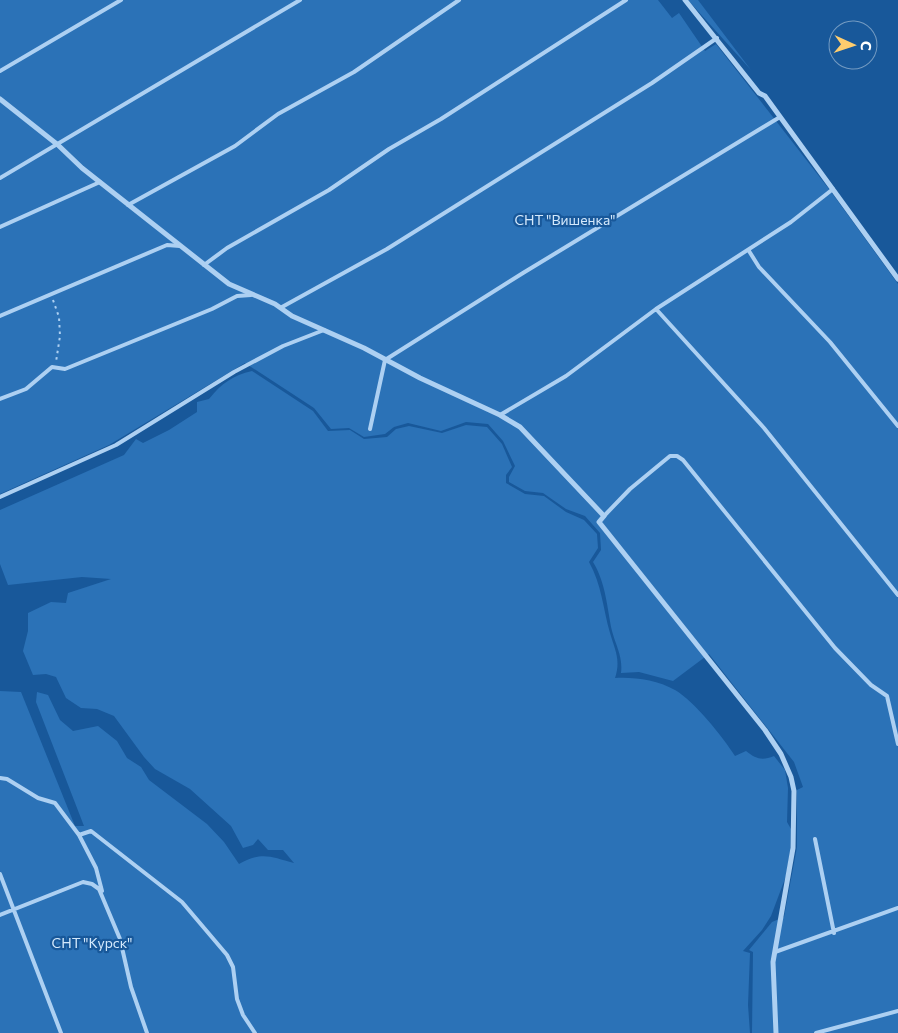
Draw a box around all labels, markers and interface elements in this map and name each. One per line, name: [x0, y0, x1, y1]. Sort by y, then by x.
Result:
north arrow: [828, 20, 878, 70]
text: С: [858, 40, 875, 51]
park label: СНТ "Вишенка": [515, 211, 615, 228]
park label: СНТ "Курск": [52, 934, 132, 951]

